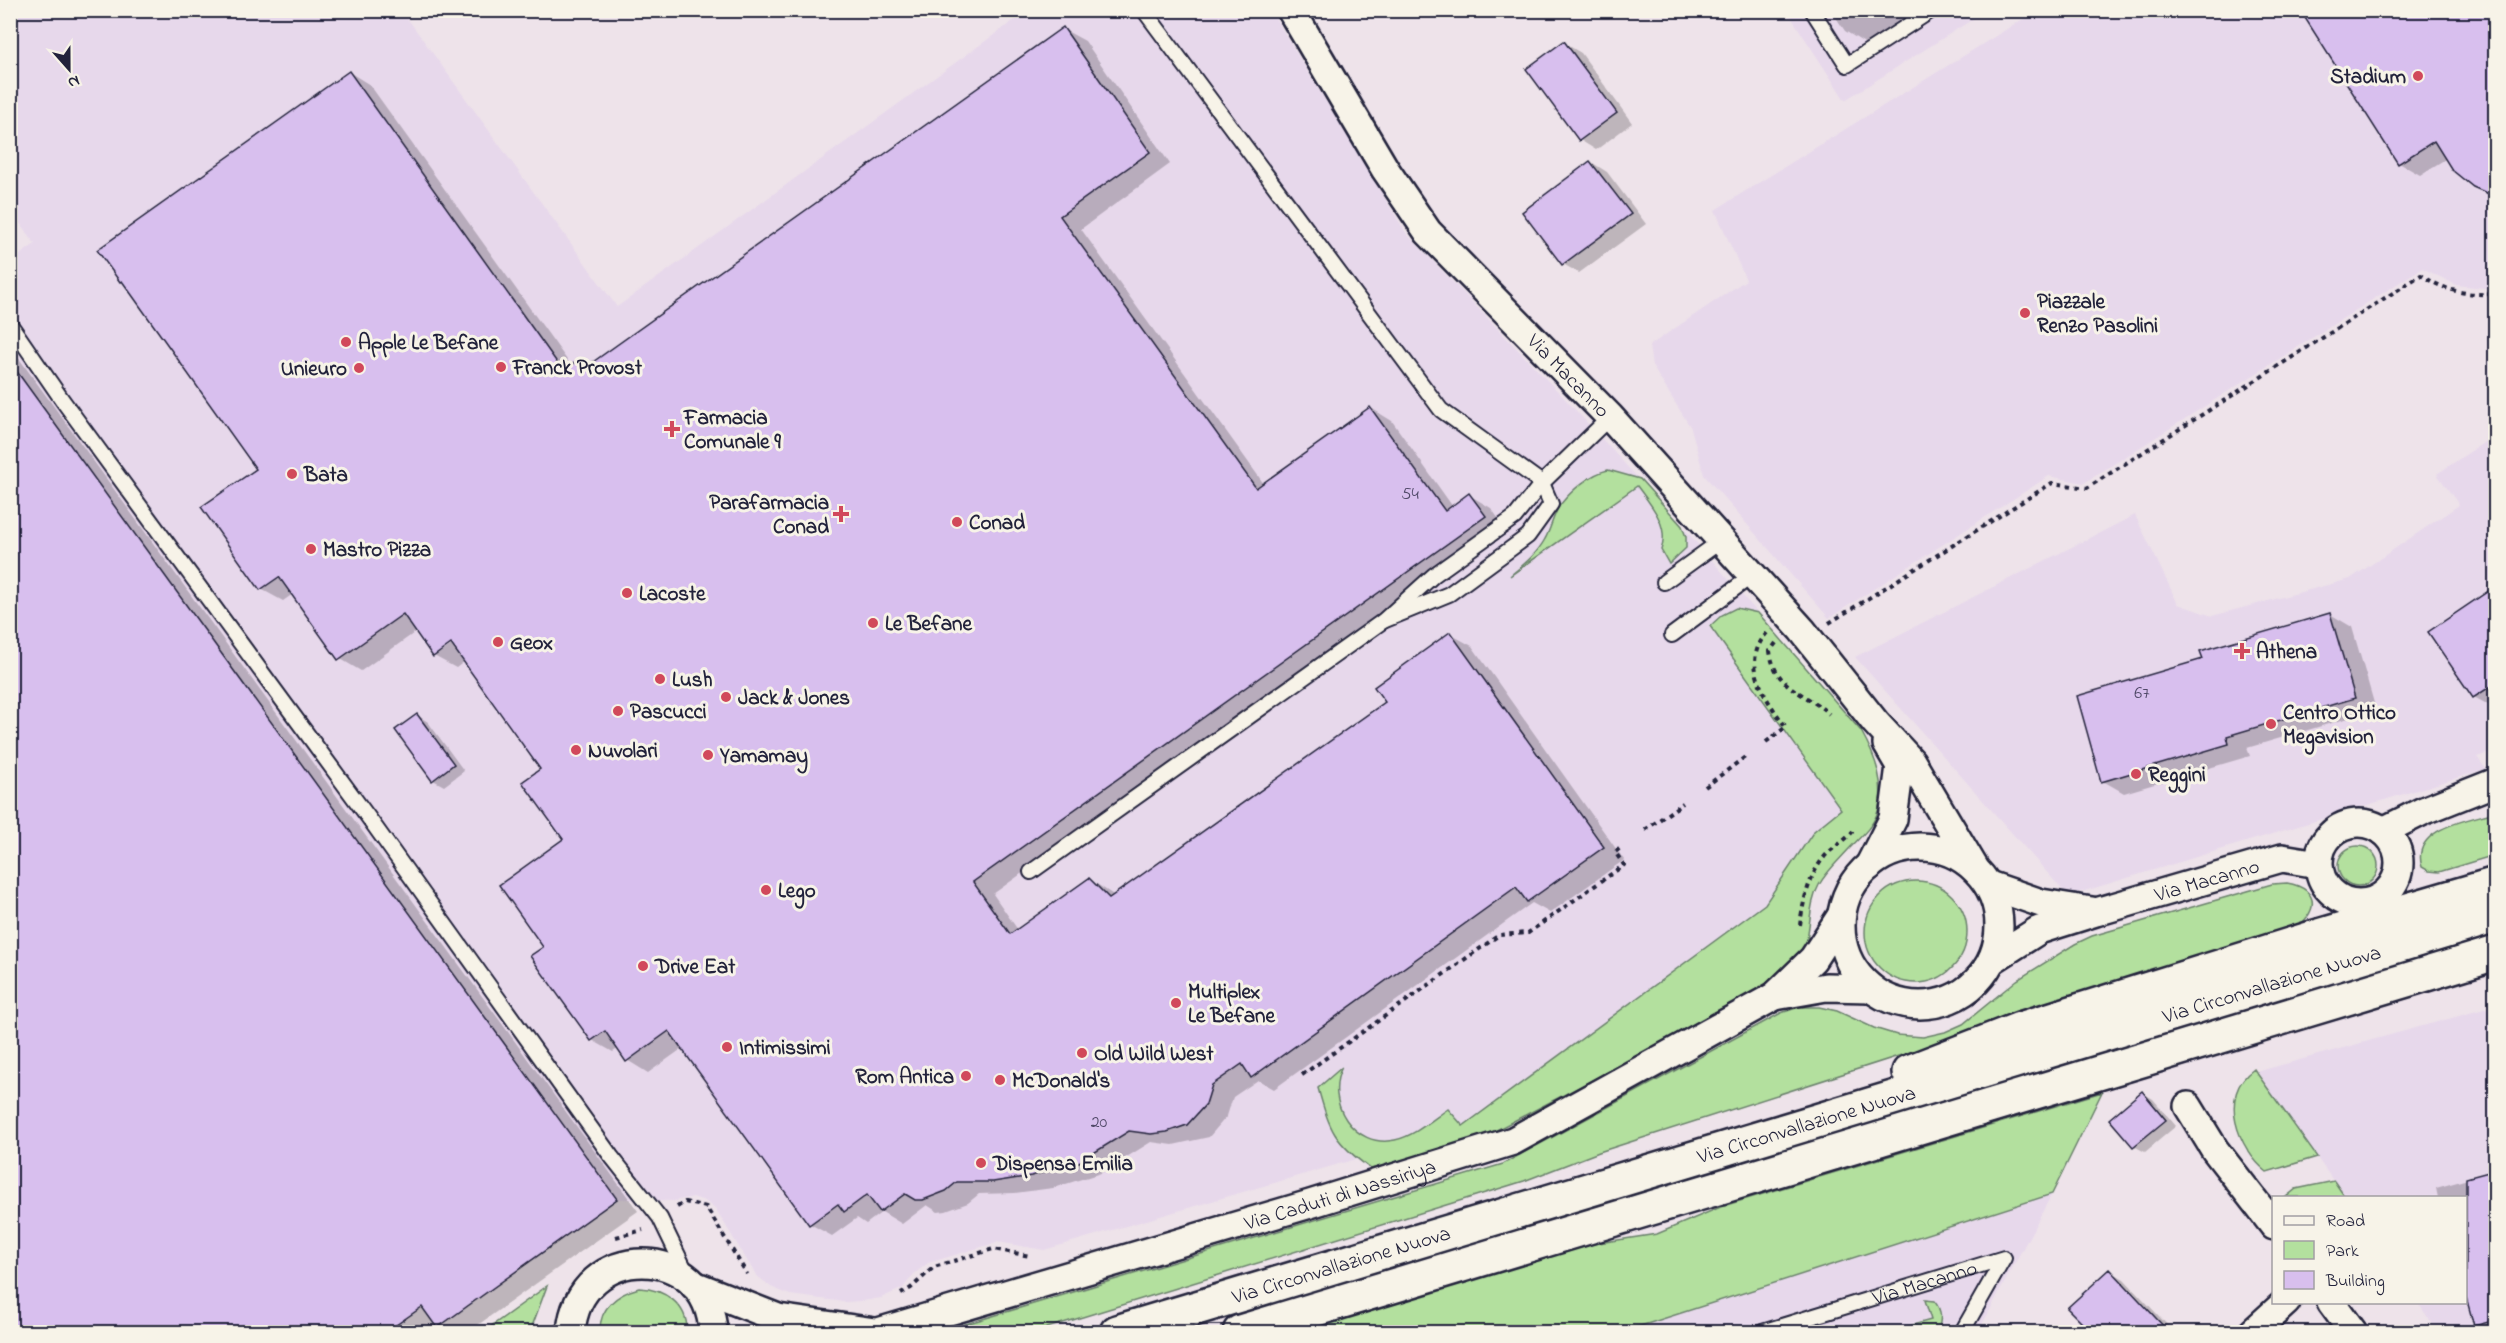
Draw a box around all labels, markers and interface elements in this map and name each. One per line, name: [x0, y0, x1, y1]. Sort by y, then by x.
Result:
north arrow: [39, 39, 99, 99]
place label: Stadium: [2330, 63, 2406, 93]
text: N: [64, 68, 83, 94]
marker: Stadium: [2411, 69, 2425, 83]
place label: Piazzale Renzo Pasolini: [2037, 288, 2158, 342]
marker: Piazzale Renzo Pasolini: [2018, 306, 2032, 320]
street label: Via Macanno: [1518, 327, 1616, 426]
place label: Apple Le Befane: [358, 329, 499, 359]
marker: Apple Le Befane: [339, 335, 353, 349]
place label: Franck Provost: [512, 354, 643, 384]
place label: Unieuro: [281, 355, 347, 385]
marker: Franck Provost: [494, 360, 508, 374]
marker: Unieuro: [352, 361, 366, 375]
place label: Farmacia Comunale 9: [683, 404, 782, 458]
marker: Farmacia Comunale 9: [665, 422, 679, 436]
place label: Bata: [303, 461, 348, 491]
marker: Bata: [285, 467, 299, 481]
house number: 54: [1401, 482, 1419, 508]
place label: Parafarmacia Conad: [709, 489, 829, 543]
marker: Parafarmacia Conad: [834, 507, 848, 521]
place label: Conad: [969, 509, 1025, 539]
marker: Conad: [950, 515, 964, 529]
place label: Mastro Pizza: [323, 536, 431, 566]
marker: Mastro Pizza: [304, 542, 318, 556]
place label: Lacoste: [639, 580, 706, 610]
marker: Lacoste: [620, 586, 634, 600]
place label: Le Befane: [885, 610, 972, 640]
marker: Le Befane: [866, 616, 880, 630]
place label: Geox: [510, 629, 553, 659]
marker: Geox: [491, 635, 505, 649]
place label: Athena: [2256, 638, 2317, 668]
marker: Athena: [2233, 642, 2251, 660]
place label: Lush: [672, 666, 712, 696]
marker: Lush: [653, 672, 667, 686]
house number: 67: [2134, 681, 2150, 707]
place label: Jack & Jones: [738, 684, 850, 714]
marker: Jack & Jones: [719, 690, 733, 704]
place label: Pascucci: [630, 698, 707, 728]
place label: Centro Ottico Megavision: [2283, 699, 2396, 755]
marker: Pascucci: [611, 704, 625, 718]
marker: Centro Ottico Megavision: [2264, 717, 2278, 731]
place label: Nuvolari: [588, 737, 658, 767]
place label: Yamamay: [719, 742, 808, 774]
marker: Nuvolari: [569, 743, 583, 757]
marker: Yamamay: [701, 748, 715, 762]
place label: Reggini: [2148, 761, 2206, 793]
marker: Reggini: [2129, 767, 2143, 781]
street label: Via Macanno: [2151, 852, 2263, 911]
place label: Lego: [778, 877, 816, 909]
marker: Lego: [759, 883, 773, 897]
street label: Via Circonvallazione Nuova: [2158, 939, 2385, 1033]
place label: Drive Eat: [654, 953, 736, 983]
marker: Drive Eat: [636, 959, 650, 973]
place label: Multiplex Le Befane: [1188, 978, 1275, 1032]
marker: Multiplex Le Befane: [1169, 996, 1183, 1010]
place label: Intimissimi: [739, 1034, 831, 1064]
marker: Intimissimi: [720, 1040, 734, 1054]
place label: Old Wild West: [1094, 1040, 1214, 1070]
marker: Old Wild West: [1075, 1046, 1089, 1060]
place label: Rom Antica: [855, 1063, 954, 1093]
place label: McDonald's: [1012, 1067, 1111, 1097]
marker: Rom Antica: [959, 1069, 973, 1083]
marker: McDonald's: [993, 1073, 1007, 1087]
street label: Via Circonvallazione Nuova: [1693, 1079, 1920, 1173]
house number: 20: [1091, 1110, 1108, 1136]
place label: Dispensa Emilia: [992, 1150, 1133, 1180]
street label: Via Caduti di Nassiriya: [1240, 1153, 1440, 1240]
marker: Dispensa Emilia: [974, 1156, 988, 1170]
legend: [2272, 1196, 2467, 1304]
text: Road: [2326, 1209, 2365, 1235]
street label: Via Circonvallazione Nuova: [1228, 1219, 1454, 1314]
text: Park: [2326, 1239, 2359, 1265]
street label: Via Macanno: [1868, 1254, 1981, 1315]
text: Building: [2325, 1269, 2385, 1296]

